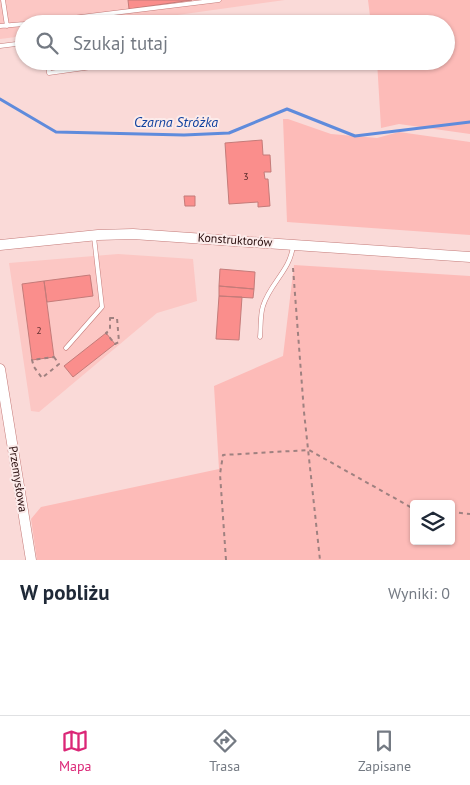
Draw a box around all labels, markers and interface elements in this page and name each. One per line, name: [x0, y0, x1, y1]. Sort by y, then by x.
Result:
search box: [15, 15, 455, 70]
icon: search: [33, 29, 61, 57]
text: Szukaj tutaj: [73, 31, 168, 55]
water label: Czarna Stróżka: [134, 113, 218, 131]
house number: 3: [243, 170, 249, 183]
street label: Konstruktorów: [197, 229, 273, 250]
house number: 2: [36, 324, 42, 337]
street label: Przemysłowa: [6, 445, 31, 513]
map controls: [410, 500, 455, 545]
button: layers: [410, 500, 455, 545]
text: W pobliżu: [20, 579, 109, 606]
text: Wyniki: 0: [388, 583, 450, 603]
tab: Mapa: [59, 727, 91, 775]
tab: Trasa: [209, 727, 240, 775]
tab: Zapisane: [358, 727, 411, 775]

